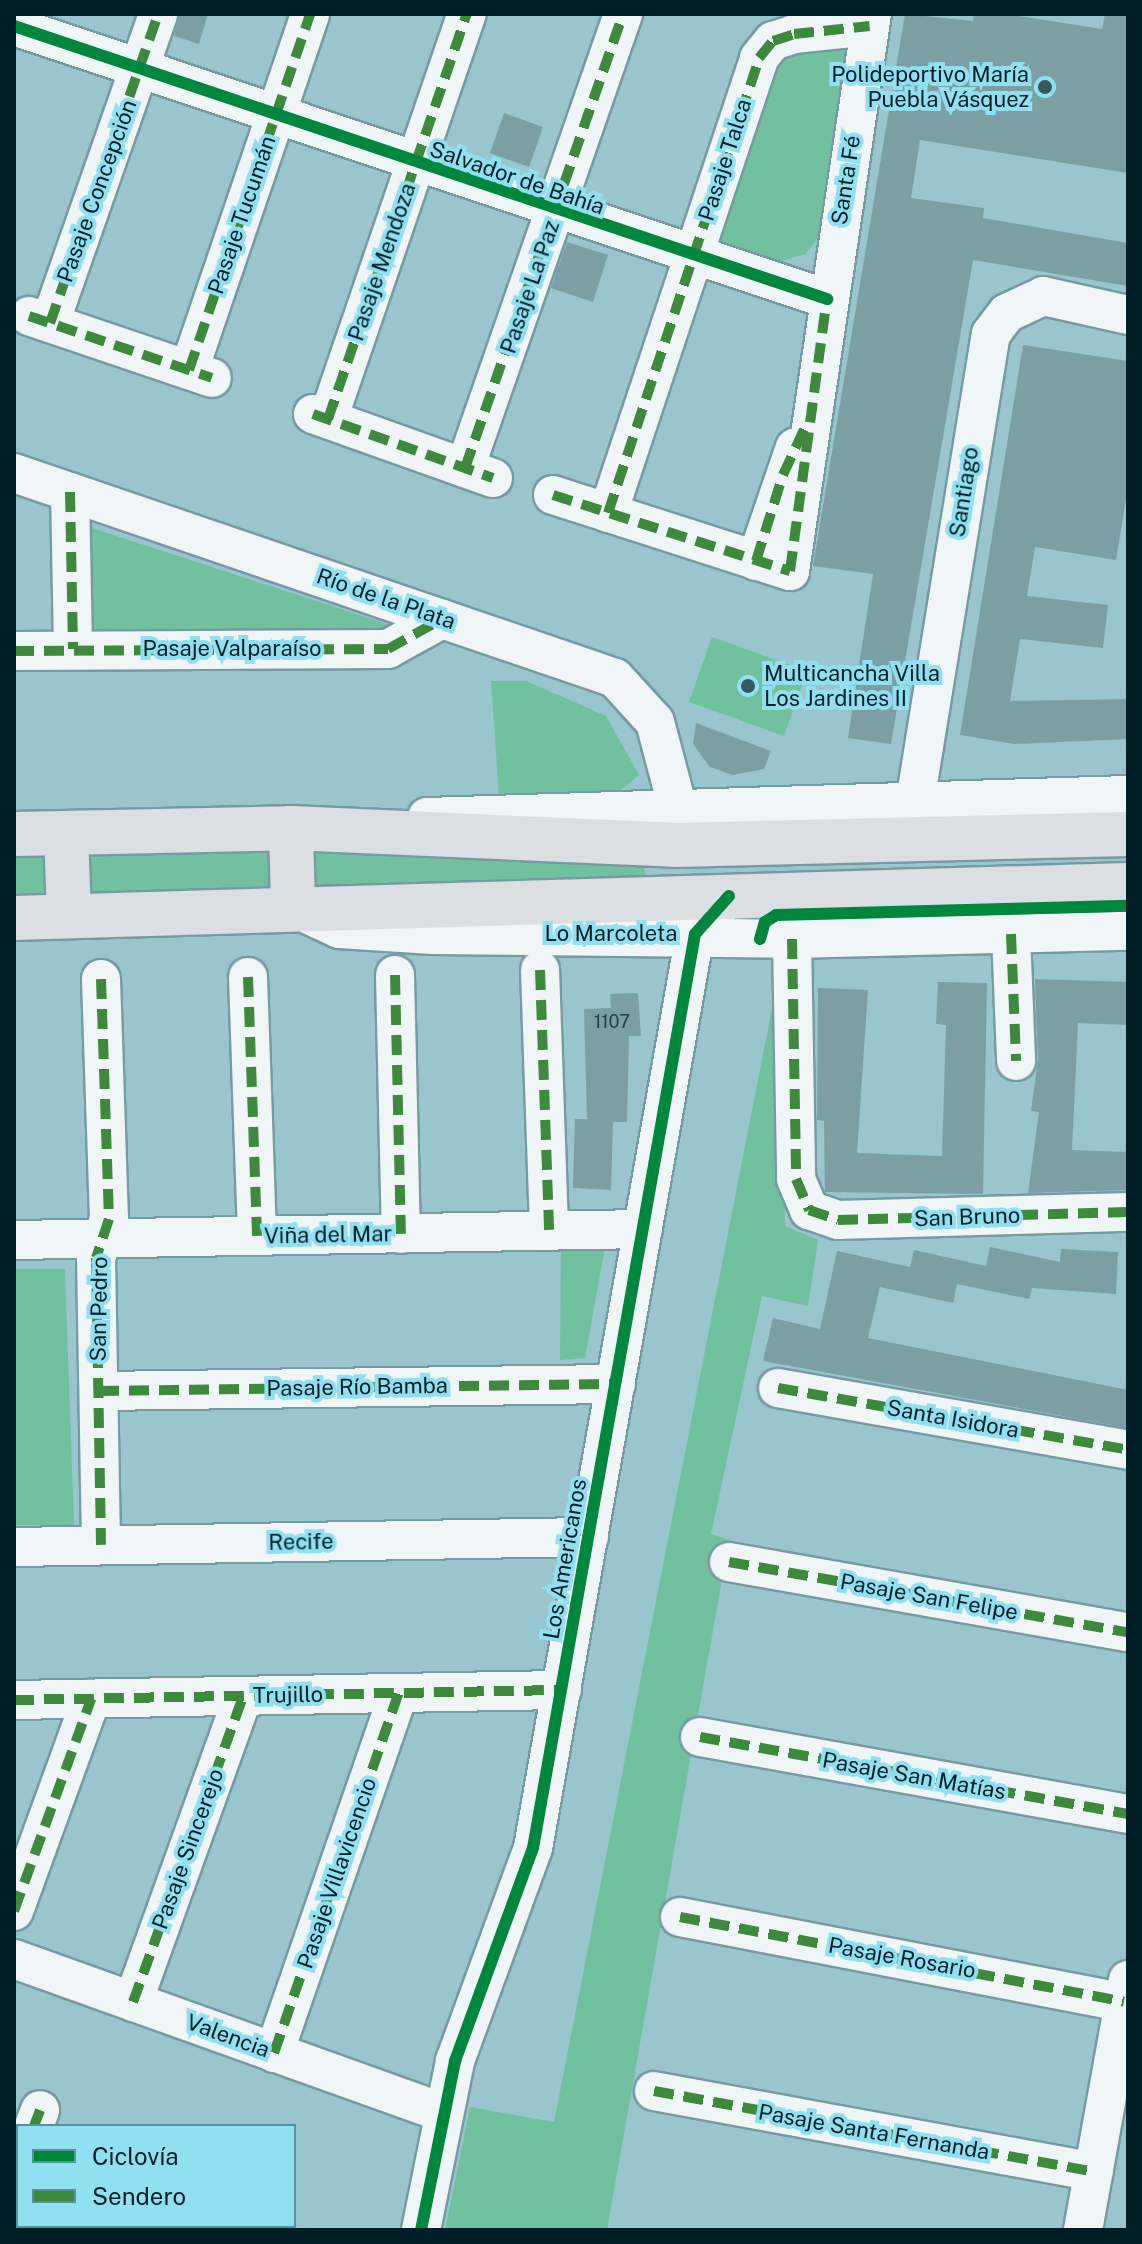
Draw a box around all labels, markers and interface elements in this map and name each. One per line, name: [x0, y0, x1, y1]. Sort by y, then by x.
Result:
place label: Polideportivo María Puebla Vásquez: [831, 61, 1029, 112]
marker: Polideportivo María Puebla Vásquez: [1036, 78, 1054, 96]
street label: Pasaje Concepción: [52, 96, 142, 286]
street label: Pasaje Talca: [693, 96, 757, 224]
street label: Pasaje Tucumán: [202, 132, 282, 298]
street label: Santa Fé: [826, 133, 866, 227]
street label: Salvador de Bahía: [426, 136, 608, 220]
street label: Pasaje Mendoza: [343, 180, 421, 344]
street label: Pasaje La Paz: [495, 217, 565, 357]
street label: Santiago: [944, 445, 984, 539]
street label: Río de la Plata: [313, 563, 459, 635]
street label: Pasaje Valparaíso: [142, 636, 322, 662]
place label: Multicancha Villa Los Jardines II: [764, 660, 940, 712]
marker: Multicancha Villa Los Jardines II: [739, 677, 757, 695]
street label: Lo Marcoleta: [544, 921, 678, 947]
house number: 1107: [594, 1011, 630, 1033]
street label: San Bruno: [913, 1202, 1021, 1232]
street label: Viña del Mar: [264, 1221, 392, 1249]
street label: San Pedro: [85, 1256, 113, 1362]
street label: Pasaje Río Bamba: [266, 1372, 448, 1402]
street label: Santa Isidora: [885, 1394, 1021, 1444]
street label: Los Americanos: [538, 1477, 592, 1641]
street label: Recife: [268, 1528, 334, 1556]
street label: Pasaje San Felipe: [838, 1568, 1020, 1626]
street label: Trujillo: [253, 1681, 323, 1709]
street label: Pasaje San Matías: [820, 1747, 1008, 1805]
street label: Pasaje Sincerejo: [147, 1765, 229, 1933]
street label: Pasaje Villavicencio: [292, 1774, 382, 1972]
street label: Pasaje Rosario: [826, 1932, 978, 1984]
street label: Valencia: [183, 2009, 273, 2063]
street label: Pasaje Santa Fernanda: [756, 2099, 992, 2165]
legend: [16, 2124, 296, 2228]
text: Ciclovía: [92, 2142, 179, 2170]
text: Sendero: [92, 2182, 186, 2210]

